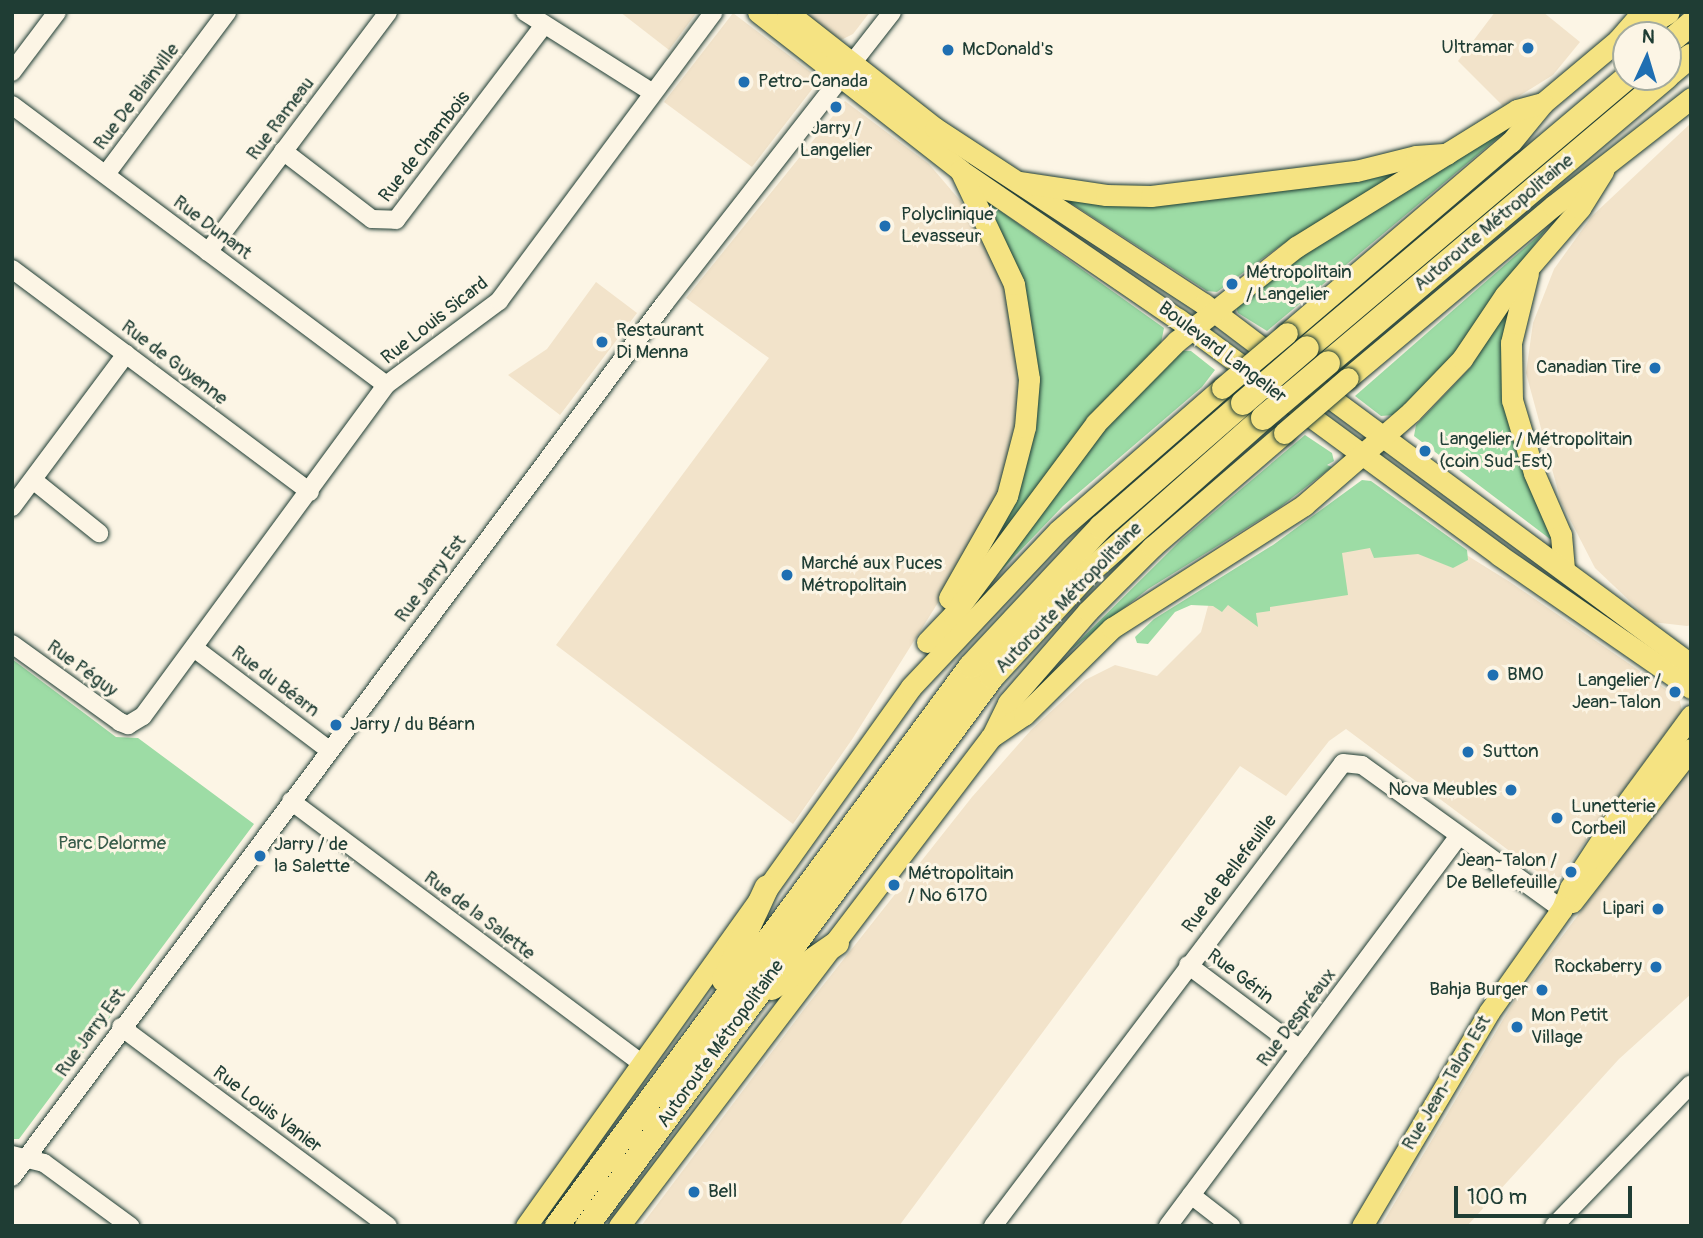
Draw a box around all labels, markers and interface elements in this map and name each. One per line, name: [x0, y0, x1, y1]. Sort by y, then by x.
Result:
north arrow: [1612, 21, 1682, 91]
text: N: [1641, 25, 1656, 49]
place label: Ultramar: [1441, 37, 1514, 59]
street label: Rue De Blainville: [89, 39, 185, 155]
place label: McDonald's: [962, 39, 1053, 61]
marker: Ultramar: [1520, 40, 1536, 56]
marker: McDonald's: [940, 42, 956, 58]
place label: Petro-Canada: [758, 71, 868, 93]
street label: Rue Rameau: [242, 73, 320, 165]
marker: Petro-Canada: [736, 74, 752, 90]
street label: Rue de Chambois: [375, 87, 475, 207]
marker: Jarry / Langelier: [828, 99, 844, 115]
place label: Jarry / Langelier: [800, 118, 872, 162]
street label: Autoroute Métropolitaine: [1410, 150, 1578, 296]
street label: Rue Dunant: [168, 191, 256, 265]
place label: Polyclinique Levasseur: [901, 204, 994, 248]
marker: Polyclinique Levasseur: [875, 216, 895, 236]
place label: Métropolitain / Langelier: [1246, 262, 1352, 306]
street label: Rue Louis Sicard: [377, 272, 493, 370]
marker: Métropolitain / Langelier: [1224, 276, 1240, 292]
street label: Boulevard Langelier: [1154, 297, 1290, 409]
street label: Rue de Guyenne: [116, 316, 232, 410]
place label: Restaurant Di Menna: [616, 320, 704, 364]
marker: Restaurant Di Menna: [594, 334, 610, 350]
place label: Canadian Tire: [1536, 357, 1641, 379]
marker: Canadian Tire: [1647, 360, 1663, 376]
place label: Langelier / Métropolitain (coin Sud-Est): [1439, 429, 1633, 473]
marker: Langelier / Métropolitain (coin Sud-Est): [1417, 443, 1433, 459]
street label: Autoroute Métropolitaine: [991, 518, 1147, 678]
street label: Rue Jarry Est: [391, 531, 471, 627]
place label: Marché aux Puces Métropolitain: [801, 553, 942, 597]
marker: Marché aux Puces Métropolitain: [779, 567, 795, 583]
street label: Rue Péguy: [42, 636, 122, 702]
street label: Rue du Béarn: [227, 642, 323, 722]
place label: BMO: [1507, 664, 1543, 686]
marker: BMO: [1485, 667, 1501, 683]
place label: Langelier / Jean-Talon: [1572, 670, 1661, 714]
marker: Langelier / Jean-Talon: [1667, 684, 1683, 700]
place label: Jarry / du Béarn: [350, 714, 475, 736]
marker: Jarry / du Béarn: [328, 717, 344, 733]
place label: Sutton: [1482, 741, 1539, 763]
marker: Sutton: [1460, 744, 1476, 760]
place label: Nova Meubles: [1388, 779, 1497, 801]
marker: Nova Meubles: [1503, 782, 1519, 798]
place label: Lunetterie Corbeil: [1571, 796, 1656, 840]
street label: Rue de Bellefeuille: [1178, 810, 1282, 938]
marker: Lunetterie Corbeil: [1549, 810, 1565, 826]
park label: Parc Delorme: [58, 833, 166, 855]
place label: Jarry / de la Salette: [274, 834, 350, 878]
marker: Jarry / de la Salette: [252, 848, 268, 864]
place label: Jean-Talon / De Bellefeuille: [1446, 850, 1557, 894]
place label: Métropolitain / No 6170: [908, 863, 1014, 907]
marker: Jean-Talon / De Bellefeuille: [1563, 864, 1579, 880]
street label: Rue de la Salette: [419, 867, 539, 965]
marker: Métropolitain / No 6170: [886, 877, 902, 893]
place label: Lipari: [1602, 898, 1644, 920]
marker: Lipari: [1650, 901, 1666, 917]
street label: Rue Gérin: [1202, 945, 1278, 1009]
street label: Autoroute Métropolitaine: [653, 956, 789, 1132]
place label: Rockaberry: [1554, 956, 1642, 978]
marker: Rockaberry: [1648, 959, 1664, 975]
street label: Rue Despréaux: [1253, 964, 1341, 1072]
place label: Bahja Burger: [1429, 979, 1528, 1001]
marker: Bahja Burger: [1534, 982, 1550, 998]
street label: Rue Jarry Est: [51, 984, 131, 1082]
place label: Mon Petit Village: [1531, 1005, 1608, 1049]
street label: Rue Jean-Talon Est: [1398, 1011, 1496, 1155]
marker: Mon Petit Village: [1509, 1019, 1525, 1035]
street label: Rue Louis Vanier: [208, 1062, 326, 1158]
scale bar: [1458, 1172, 1636, 1216]
place label: Bell: [708, 1181, 737, 1203]
marker: Bell: [686, 1184, 702, 1200]
text: 100 m: [1467, 1184, 1527, 1211]

